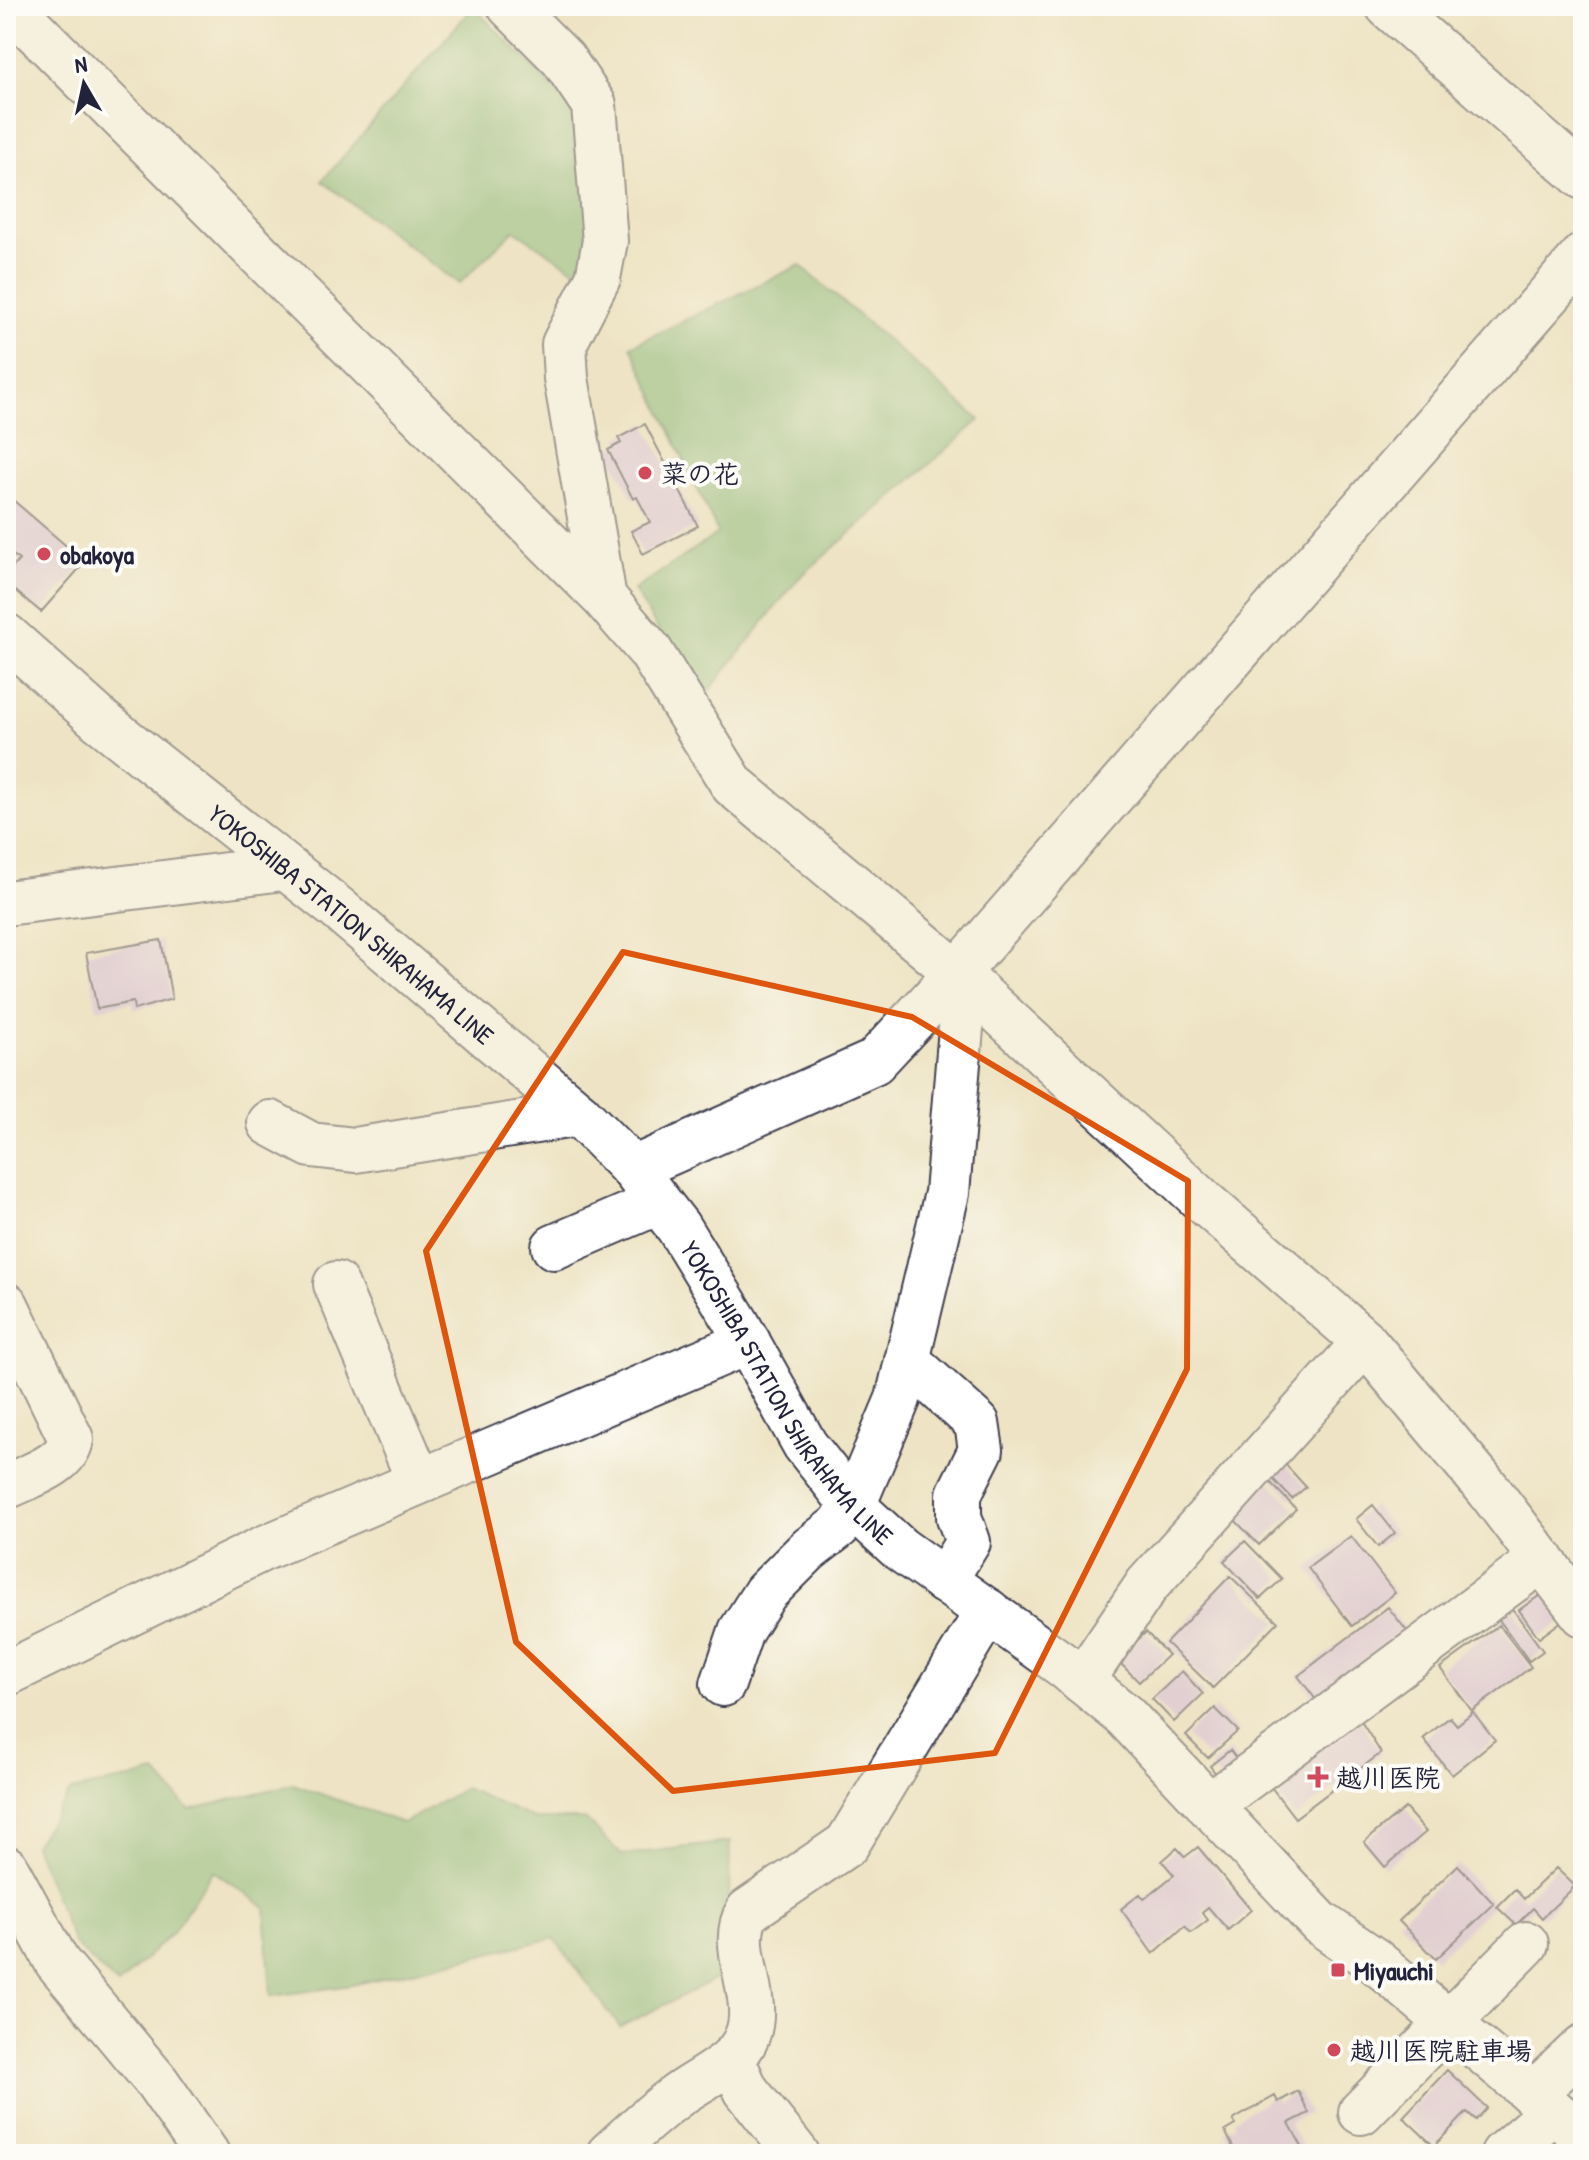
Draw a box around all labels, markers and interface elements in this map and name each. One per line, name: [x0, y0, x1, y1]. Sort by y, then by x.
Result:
north arrow: [44, 44, 124, 124]
text: N: [73, 48, 89, 80]
place label: 菜の花: [661, 456, 739, 491]
marker: 菜の花: [636, 464, 654, 482]
place label: obakoya: [60, 537, 135, 573]
marker: obakoya: [35, 545, 53, 563]
street label: YOKOSHIBA STATION SHIRAHAMA LINE: [202, 796, 502, 1052]
street label: YOKOSHIBA STATION SHIRAHAMA LINE: [673, 1234, 902, 1553]
place label: 越川医院: [1336, 1760, 1440, 1795]
marker: 越川医院: [1307, 1766, 1329, 1788]
place label: Miyauchi: [1354, 1953, 1434, 1989]
marker: Miyauchi: [1329, 1961, 1347, 1979]
place label: 越川医院駐車場: [1350, 2033, 1532, 2068]
marker: 越川医院駐車場: [1325, 2041, 1343, 2059]

